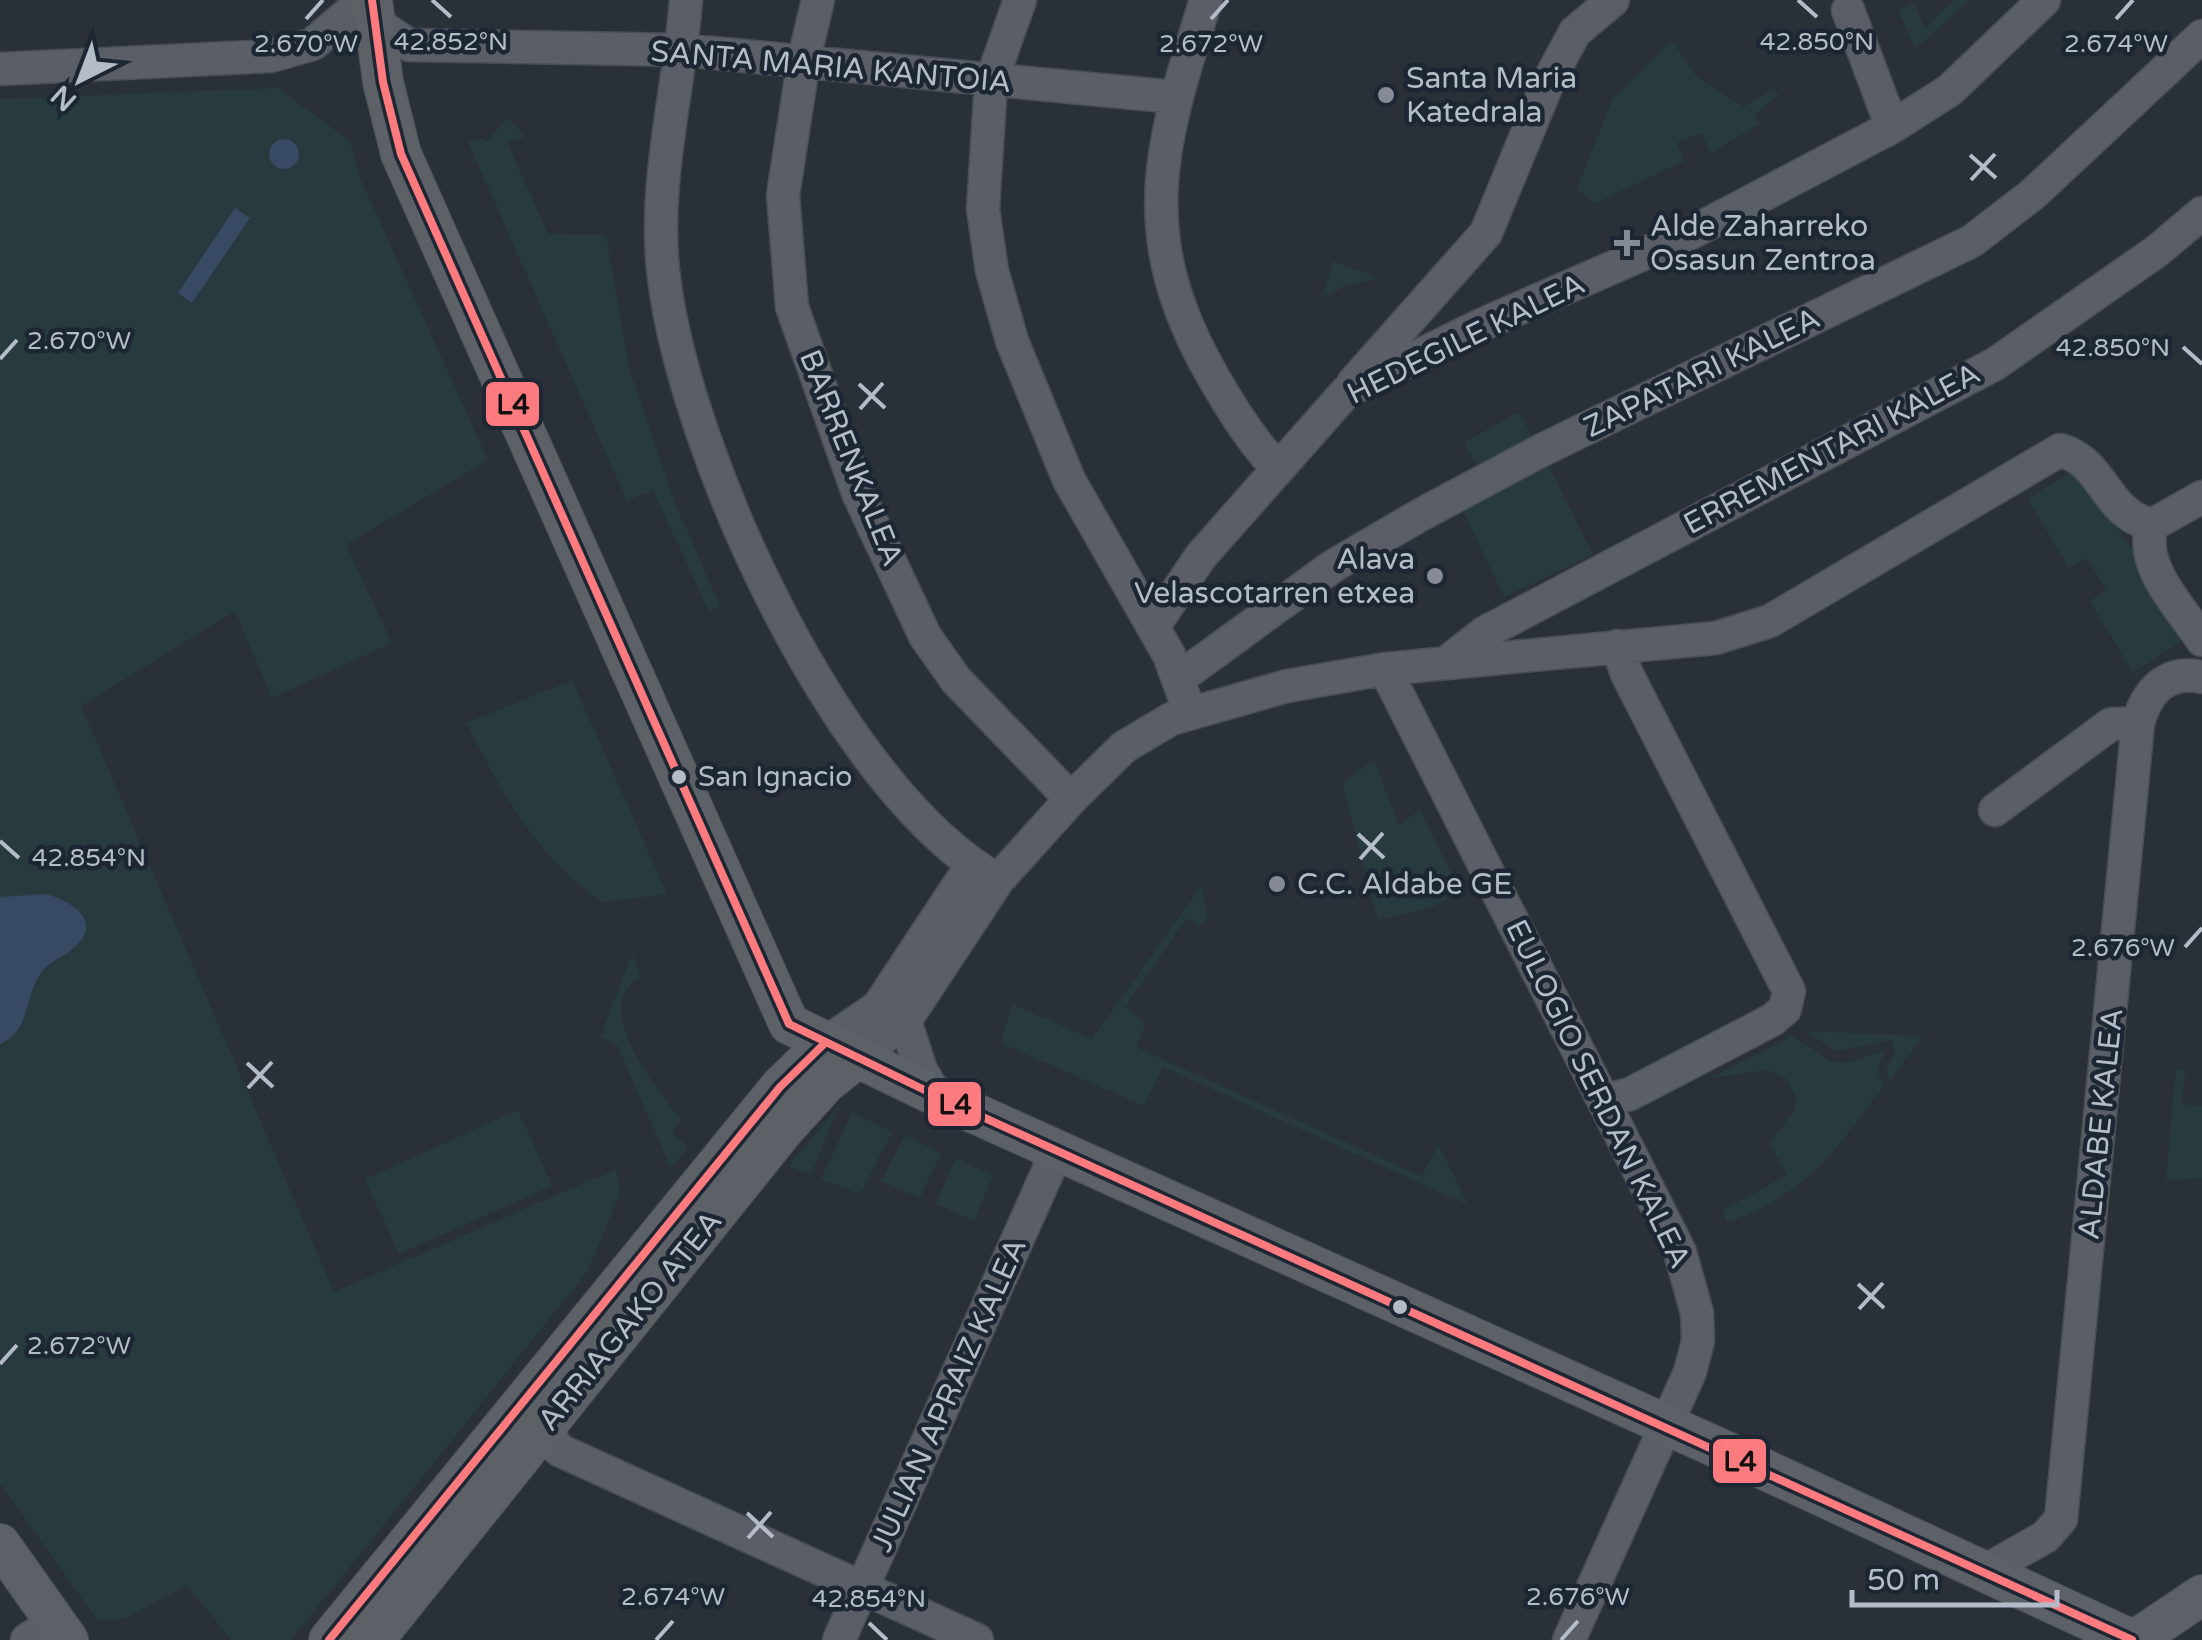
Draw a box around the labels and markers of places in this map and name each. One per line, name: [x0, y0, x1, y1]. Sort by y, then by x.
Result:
place label: Santa Maria Katedrala: [1406, 60, 1577, 131]
marker: Santa Maria Katedrala: [1375, 84, 1397, 106]
place label: Alde Zaharreko Osasun Zentroa: [1650, 208, 1876, 279]
marker: Alde Zaharreko Osasun Zentroa: [1614, 230, 1640, 256]
place label: Alava Velascotarren etxea: [1134, 541, 1415, 612]
marker: Alava Velascotarren etxea: [1424, 565, 1446, 587]
place label: San Ignacio: [698, 760, 852, 794]
marker: San Ignacio: [669, 767, 689, 787]
place label: C.C. Aldabe GE: [1297, 866, 1512, 903]
marker: C.C. Aldabe GE: [1266, 873, 1288, 895]
unlabelled marker: [1390, 1297, 1410, 1317]

